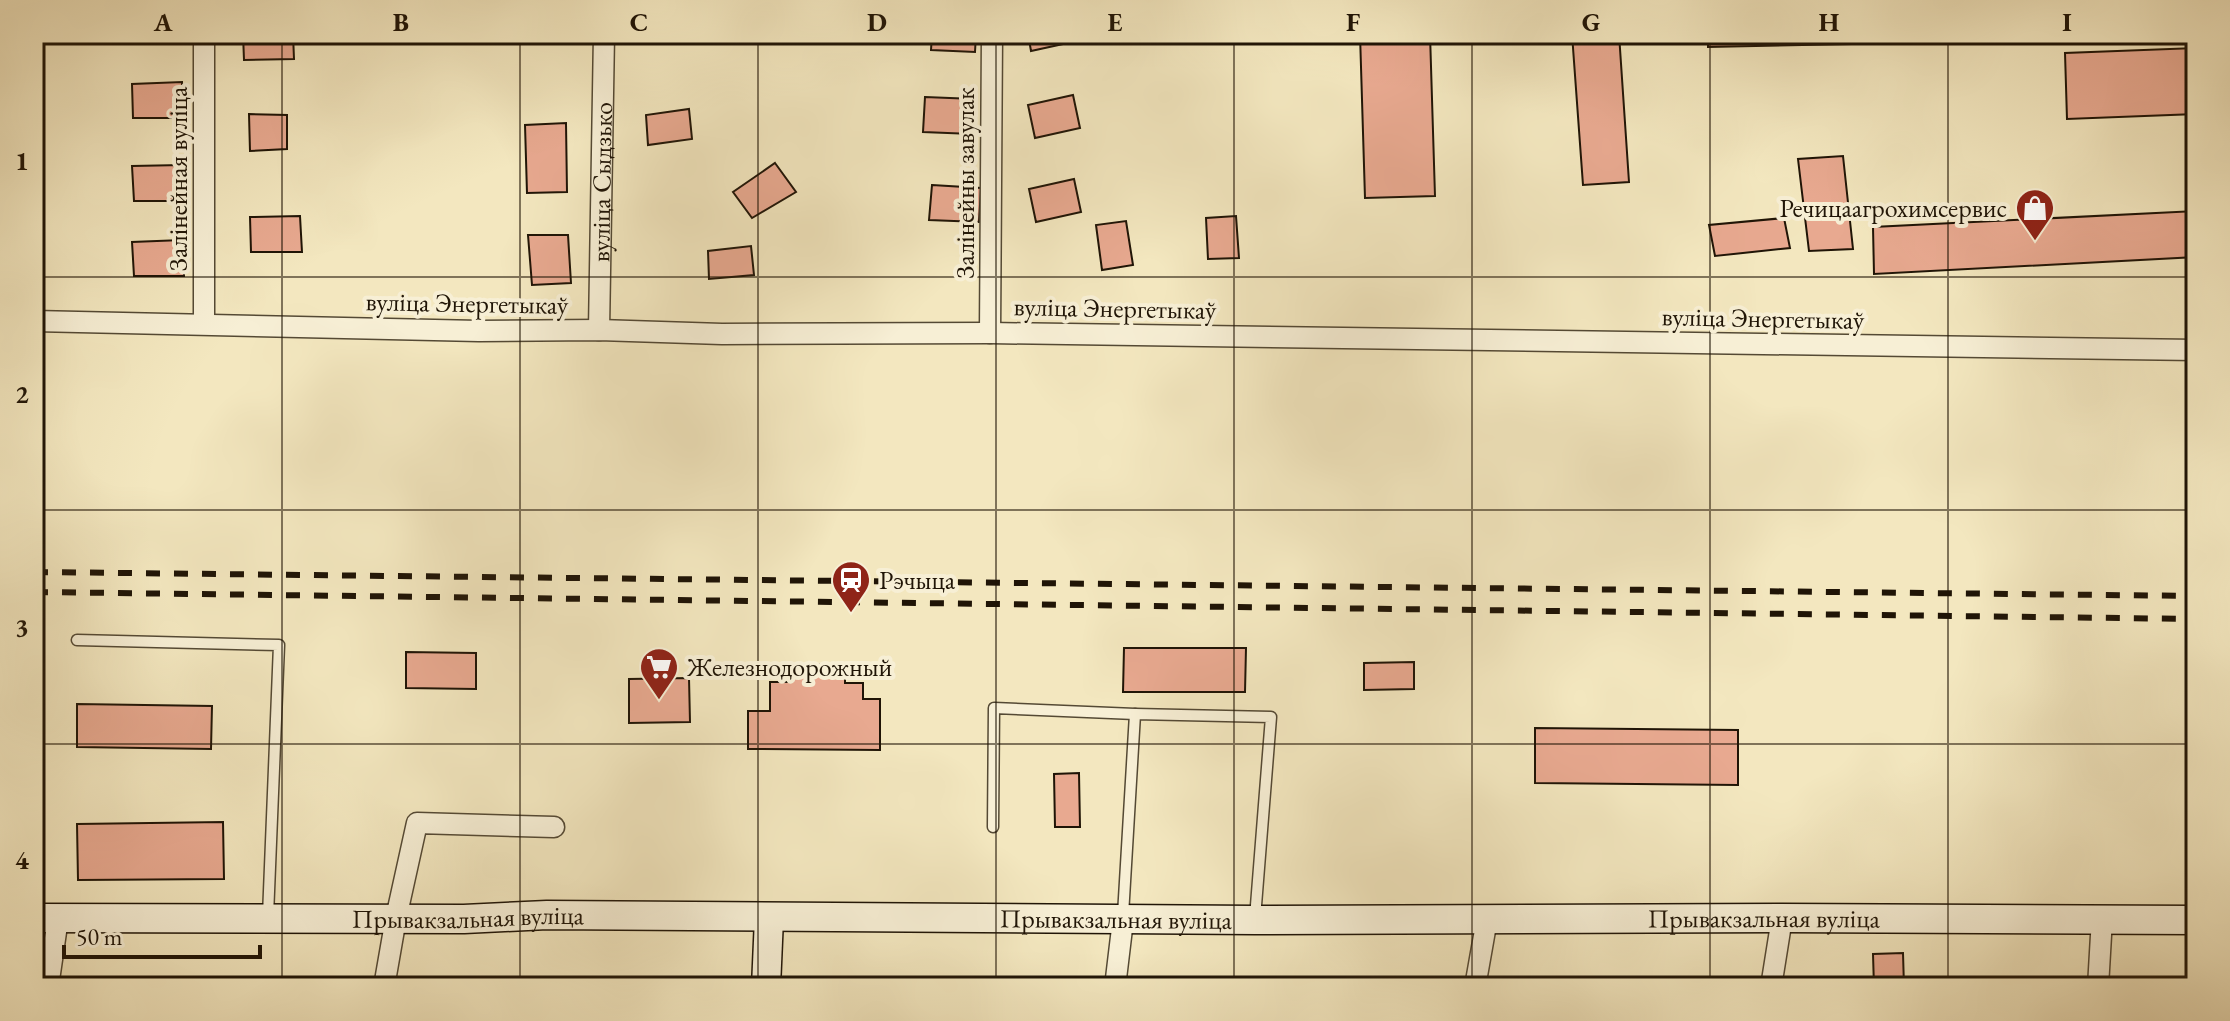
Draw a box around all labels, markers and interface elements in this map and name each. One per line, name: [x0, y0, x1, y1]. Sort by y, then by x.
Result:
text: A: [153, 5, 173, 39]
text: B: [393, 5, 409, 39]
text: C: [630, 5, 648, 39]
text: D: [867, 5, 887, 39]
text: E: [1108, 5, 1123, 39]
text: F: [1346, 5, 1360, 39]
text: G: [1582, 5, 1601, 39]
text: H: [1819, 5, 1840, 39]
text: I: [2062, 5, 2072, 39]
street label: Залінейная вуліца: [161, 86, 195, 271]
street label: Залінейны завулак: [948, 87, 982, 279]
street label: вуліца Сыдзько: [583, 102, 620, 262]
text: 1: [15, 144, 29, 178]
shop icon: Речицаагрохимсервис: [2014, 187, 2056, 242]
place label: Речицаагрохимсервис: [1779, 191, 2007, 225]
street label: вуліца Энергетыкаў: [365, 284, 569, 322]
street label: вуліца Энергетыкаў: [1013, 289, 1217, 327]
street label: вуліца Энергетыкаў: [1661, 299, 1865, 337]
text: 2: [15, 377, 29, 411]
station icon: Рэчыца: [830, 559, 872, 614]
place label: Рэчыца: [879, 563, 956, 597]
text: 3: [15, 610, 29, 644]
supermarket icon: Железнодорожный: [638, 646, 680, 701]
place label: Железнодорожный: [686, 650, 893, 684]
text: 4: [15, 843, 29, 877]
street label: Прывакзальная вуліца: [352, 898, 585, 936]
street label: Прывакзальная вуліца: [1000, 901, 1233, 937]
street label: Прывакзальная вуліца: [1648, 901, 1881, 936]
scale bar: [64, 909, 260, 959]
text: 50 m: [76, 921, 123, 952]

